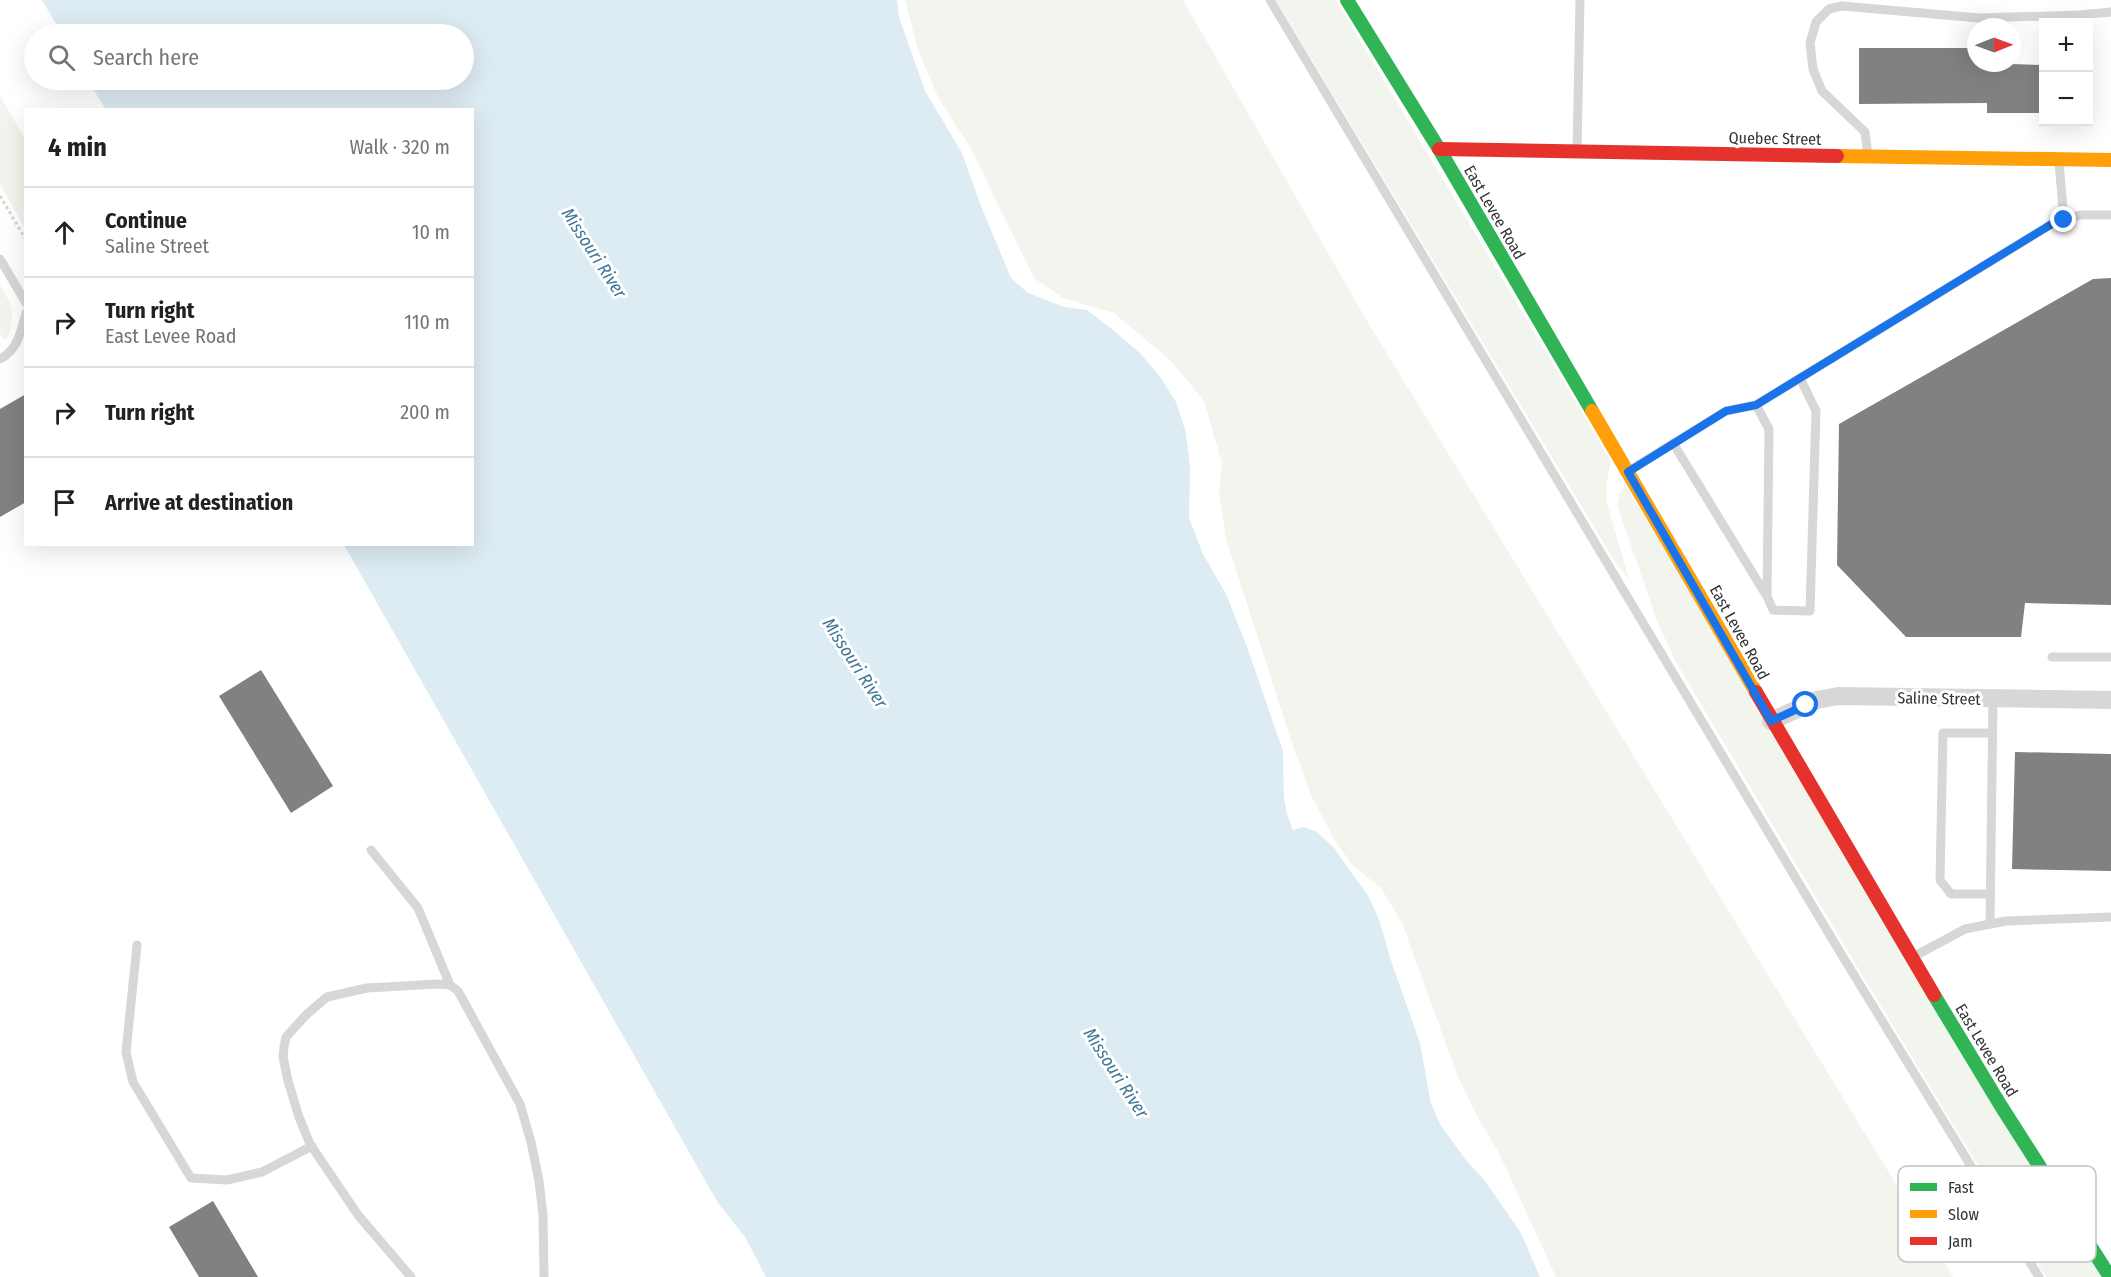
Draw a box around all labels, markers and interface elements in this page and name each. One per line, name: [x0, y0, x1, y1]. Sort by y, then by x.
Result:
north arrow: [1967, 18, 2021, 72]
map controls: [2039, 18, 2093, 126]
button: +: [2039, 18, 2093, 72]
search box: [24, 24, 474, 90]
icon: search: [45, 41, 78, 74]
text: Search here: [93, 44, 199, 71]
button: −: [2039, 72, 2093, 126]
street label: Quebec Street: [1728, 128, 1822, 149]
text: 4 min: [48, 132, 107, 163]
text: Walk · 320 m: [350, 135, 450, 159]
street label: East Levee Road: [1460, 162, 1529, 263]
water label: Missouri River: [557, 204, 632, 303]
route end: [2050, 206, 2076, 232]
text: Continue: [105, 207, 187, 234]
icon: ahead: [48, 216, 81, 249]
text: 10 m: [412, 220, 450, 244]
text: Saline Street: [105, 234, 209, 258]
text: Turn right: [105, 297, 194, 324]
icon: right: [48, 306, 81, 339]
text: 110 m: [404, 310, 450, 334]
text: East Levee Road: [105, 324, 237, 348]
icon: right: [48, 396, 81, 429]
text: Turn right: [105, 399, 194, 426]
text: 200 m: [400, 400, 450, 424]
icon: arrive: [48, 486, 81, 519]
text: Arrive at destination: [105, 489, 293, 516]
street label: East Levee Road: [1706, 582, 1773, 683]
water label: Missouri River: [818, 614, 893, 713]
street label: Saline Street: [1897, 688, 1982, 709]
route start: [1792, 691, 1818, 717]
street label: East Levee Road: [1951, 1000, 2022, 1100]
water label: Missouri River: [1079, 1024, 1154, 1123]
legend: [1898, 1166, 2096, 1262]
text: Fast: [1948, 1178, 1975, 1197]
text: Slow: [1948, 1205, 1979, 1224]
text: Jam: [1948, 1232, 1973, 1251]

